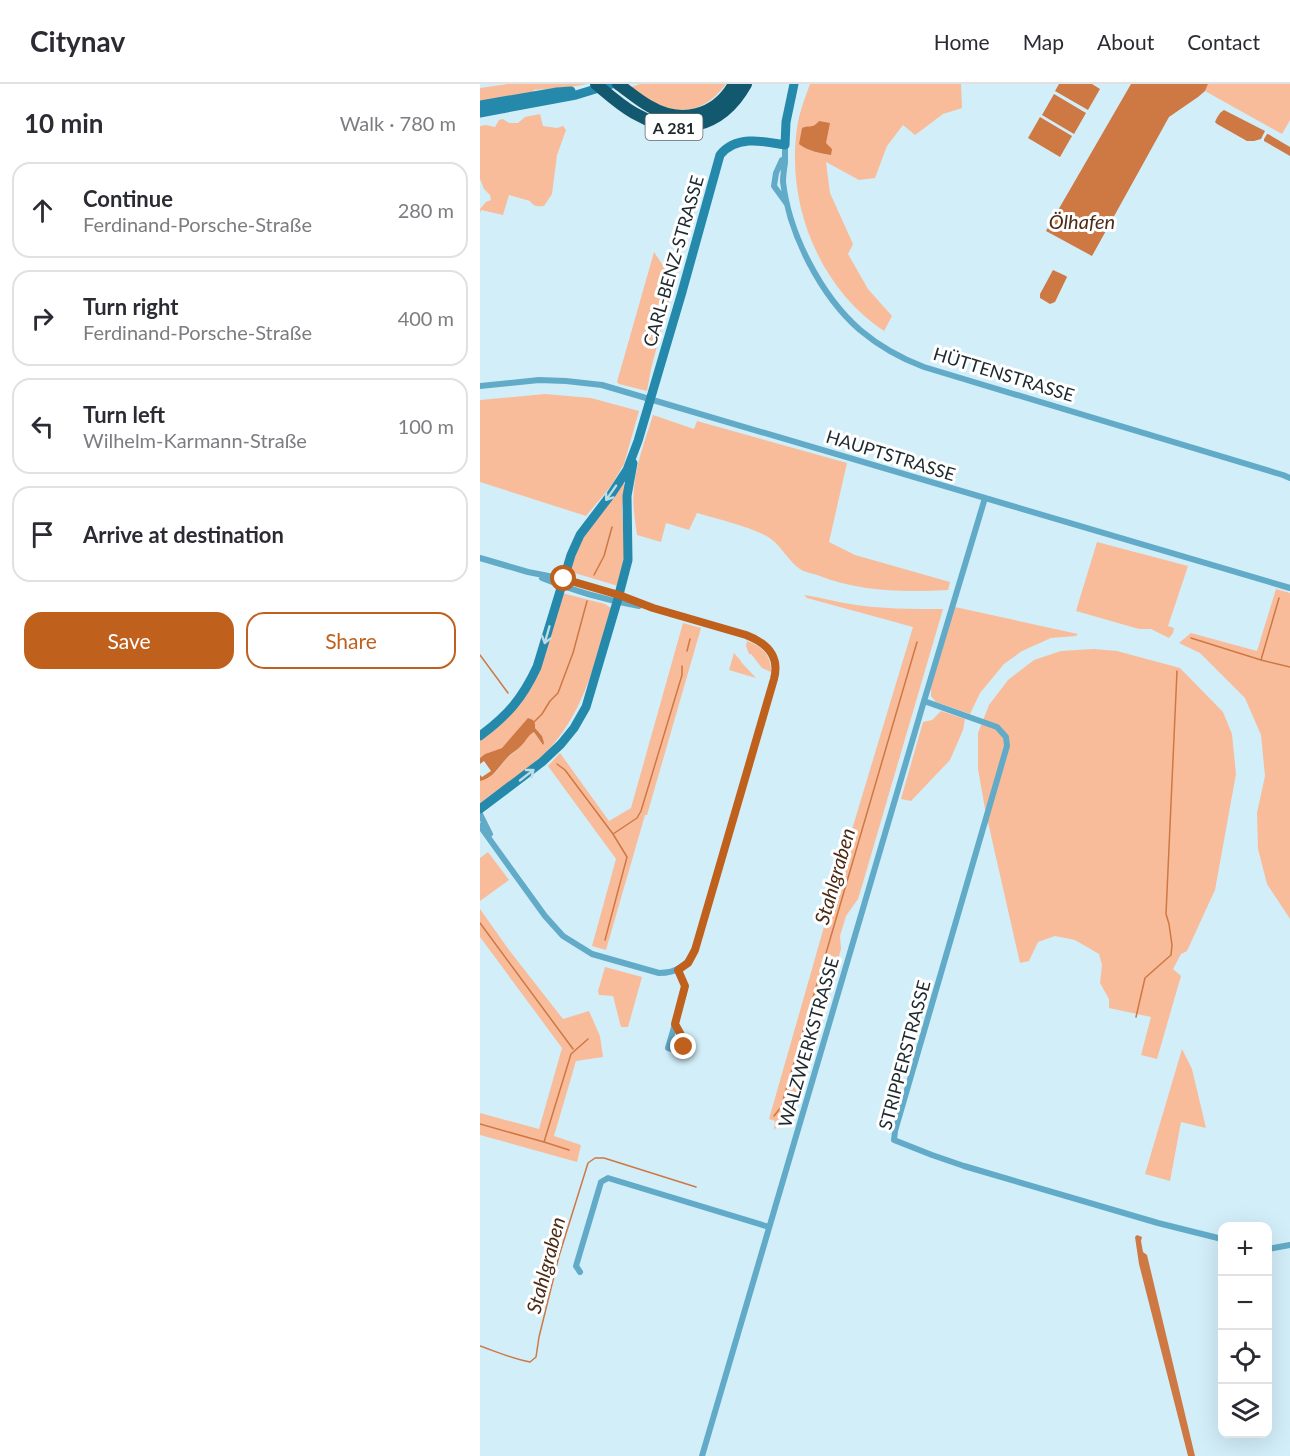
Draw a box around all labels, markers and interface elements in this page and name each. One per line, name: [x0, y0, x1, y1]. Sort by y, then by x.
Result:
text: Citynav: [30, 24, 125, 58]
text: Home: [934, 29, 990, 54]
text: Map: [1023, 29, 1064, 54]
text: About: [1097, 29, 1154, 54]
text: Contact: [1187, 29, 1260, 54]
text: 10 min: [24, 107, 104, 139]
text: Walk · 780 m: [340, 111, 456, 135]
road number: A 281: [646, 114, 702, 140]
street label: CARL-BENZ-STRASSE: [638, 173, 708, 349]
text: Continue: [83, 185, 173, 212]
icon: ahead: [26, 194, 59, 227]
text: 280 m: [398, 198, 454, 222]
water label: Ölhafen: [1049, 209, 1115, 233]
text: Ferdinand-Porsche-Straße: [83, 212, 312, 236]
text: Turn right: [83, 293, 178, 320]
icon: right: [26, 302, 59, 335]
text: 400 m: [398, 306, 454, 330]
text: Ferdinand-Porsche-Straße: [83, 320, 312, 344]
street label: HÜTTENSTRASSE: [931, 342, 1077, 406]
text: Turn left: [83, 401, 165, 428]
icon: left: [26, 410, 59, 443]
text: 100 m: [398, 414, 454, 438]
street label: HAUPTSTRASSE: [824, 425, 958, 485]
text: Wilhelm-Karmann-Straße: [83, 428, 307, 452]
one-way arrow: [605, 485, 617, 501]
icon: arrive: [26, 518, 59, 551]
text: Arrive at destination: [83, 521, 284, 548]
route start: [550, 565, 576, 591]
button: Save: [24, 612, 234, 669]
button: Share: [246, 612, 456, 669]
one-way arrow: [541, 625, 552, 644]
one-way arrow: [519, 768, 535, 781]
water label: Stahlgraben: [809, 825, 859, 927]
street label: WALZWERKSTRASSE: [773, 954, 843, 1130]
street label: STRIPPERSTRASSE: [873, 978, 935, 1132]
route end: [670, 1033, 696, 1059]
water label: Stahlgraben: [521, 1214, 569, 1316]
map controls: [1218, 1222, 1272, 1438]
button: +: [1218, 1222, 1272, 1276]
button: −: [1218, 1276, 1272, 1330]
button: locate: [1218, 1330, 1272, 1384]
button: layers: [1218, 1384, 1272, 1438]

